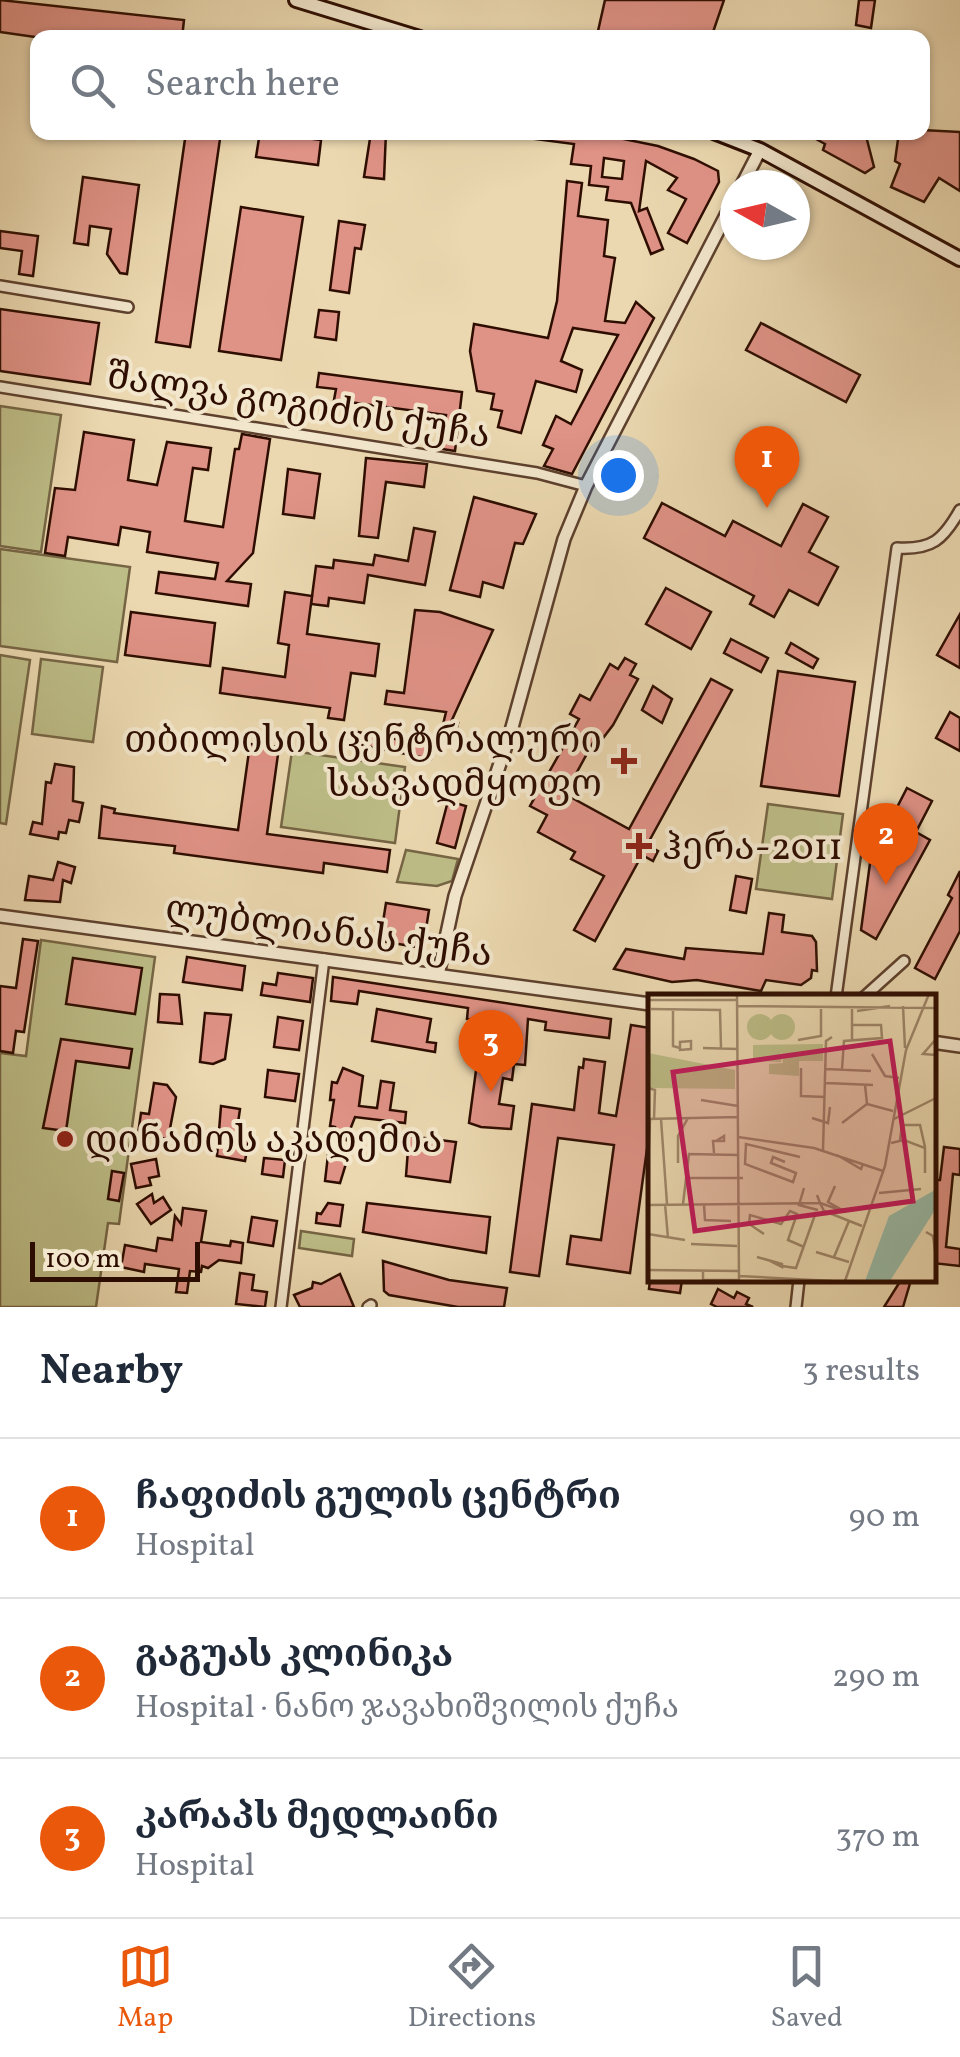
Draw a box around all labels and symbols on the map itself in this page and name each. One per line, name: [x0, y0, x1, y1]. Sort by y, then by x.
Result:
north arrow: [720, 170, 810, 260]
street label: შალვა გოგიძის ქუჩა: [103, 351, 494, 464]
pin: 1: [734, 426, 800, 508]
your location: [593, 450, 644, 501]
place label: თბილისის ცენტრალური საავადმყოფო: [124, 716, 602, 813]
marker: თბილისის ცენტრალური საავადმყოფო: [611, 748, 637, 774]
pin: 2: [854, 802, 918, 885]
place label: ჰერა-2011: [662, 823, 843, 876]
marker: ჰერა-2011: [626, 833, 652, 859]
street label: ლუბლიანას ქუჩა: [162, 884, 495, 983]
inset map: [648, 994, 935, 1282]
pin: 3: [458, 1010, 524, 1092]
place label: დინამოს აკადემია: [85, 1116, 442, 1169]
marker: დინამოს აკადემია: [54, 1128, 76, 1150]
scale bar: [30, 1237, 200, 1282]

